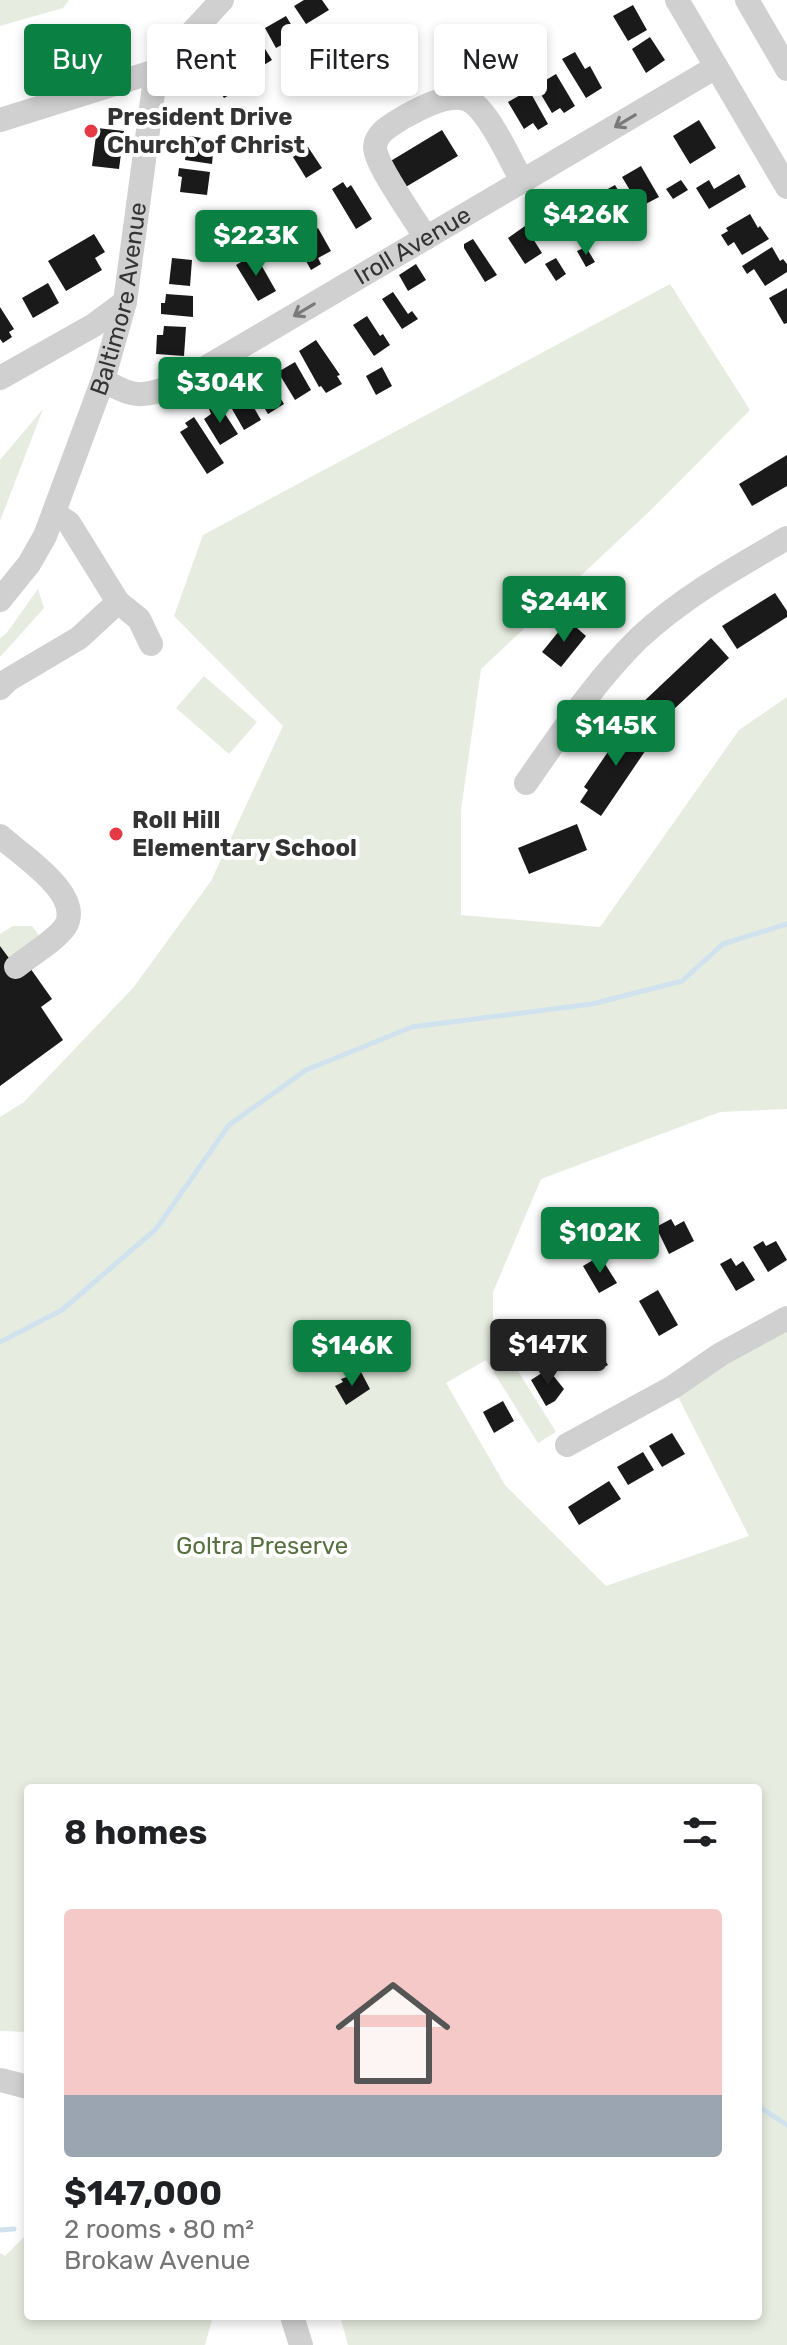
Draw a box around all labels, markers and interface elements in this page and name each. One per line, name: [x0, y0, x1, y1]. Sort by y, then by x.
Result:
chip: Buy: [24, 24, 131, 96]
chip: Rent: [147, 24, 265, 96]
chip: Filters: [281, 24, 418, 96]
chip: New: [434, 24, 547, 96]
place label: President Drive Church of Christ: [107, 103, 305, 159]
one-way arrow: [613, 114, 637, 129]
marker: President Drive Church of Christ: [82, 122, 100, 140]
pin: $426K: [530, 189, 642, 257]
text: $426K: [543, 199, 629, 230]
street label: Baltimore Avenue: [84, 200, 152, 399]
street label: Iroll Avenue: [349, 201, 476, 291]
pin: $223K: [200, 210, 312, 278]
text: $223K: [213, 220, 299, 251]
one-way arrow: [293, 302, 316, 318]
pin: $304K: [164, 357, 276, 425]
text: $304K: [176, 367, 264, 398]
pin: $244K: [508, 576, 620, 644]
text: $244K: [521, 586, 607, 617]
pin: $145K: [560, 700, 672, 768]
text: $145K: [575, 710, 657, 741]
place label: Roll Hill Elementary School: [132, 806, 357, 862]
marker: Roll Hill Elementary School: [107, 825, 125, 843]
pin: $102K: [544, 1207, 656, 1275]
text: $102K: [559, 1217, 641, 1248]
pin: $147K: [492, 1319, 604, 1387]
pin: $146K: [296, 1320, 408, 1388]
text: $147K: [508, 1329, 588, 1360]
text: $146K: [311, 1330, 393, 1361]
park label: Goltra Preserve: [176, 1532, 348, 1560]
icon: filters: [678, 1810, 722, 1854]
text: 8 homes: [64, 1812, 207, 1853]
icon: home: [321, 1961, 465, 2105]
text: $147,000: [64, 2173, 222, 2214]
text: 2 rooms · 80 m²: [64, 2214, 254, 2245]
text: Brokaw Avenue: [64, 2245, 250, 2276]

